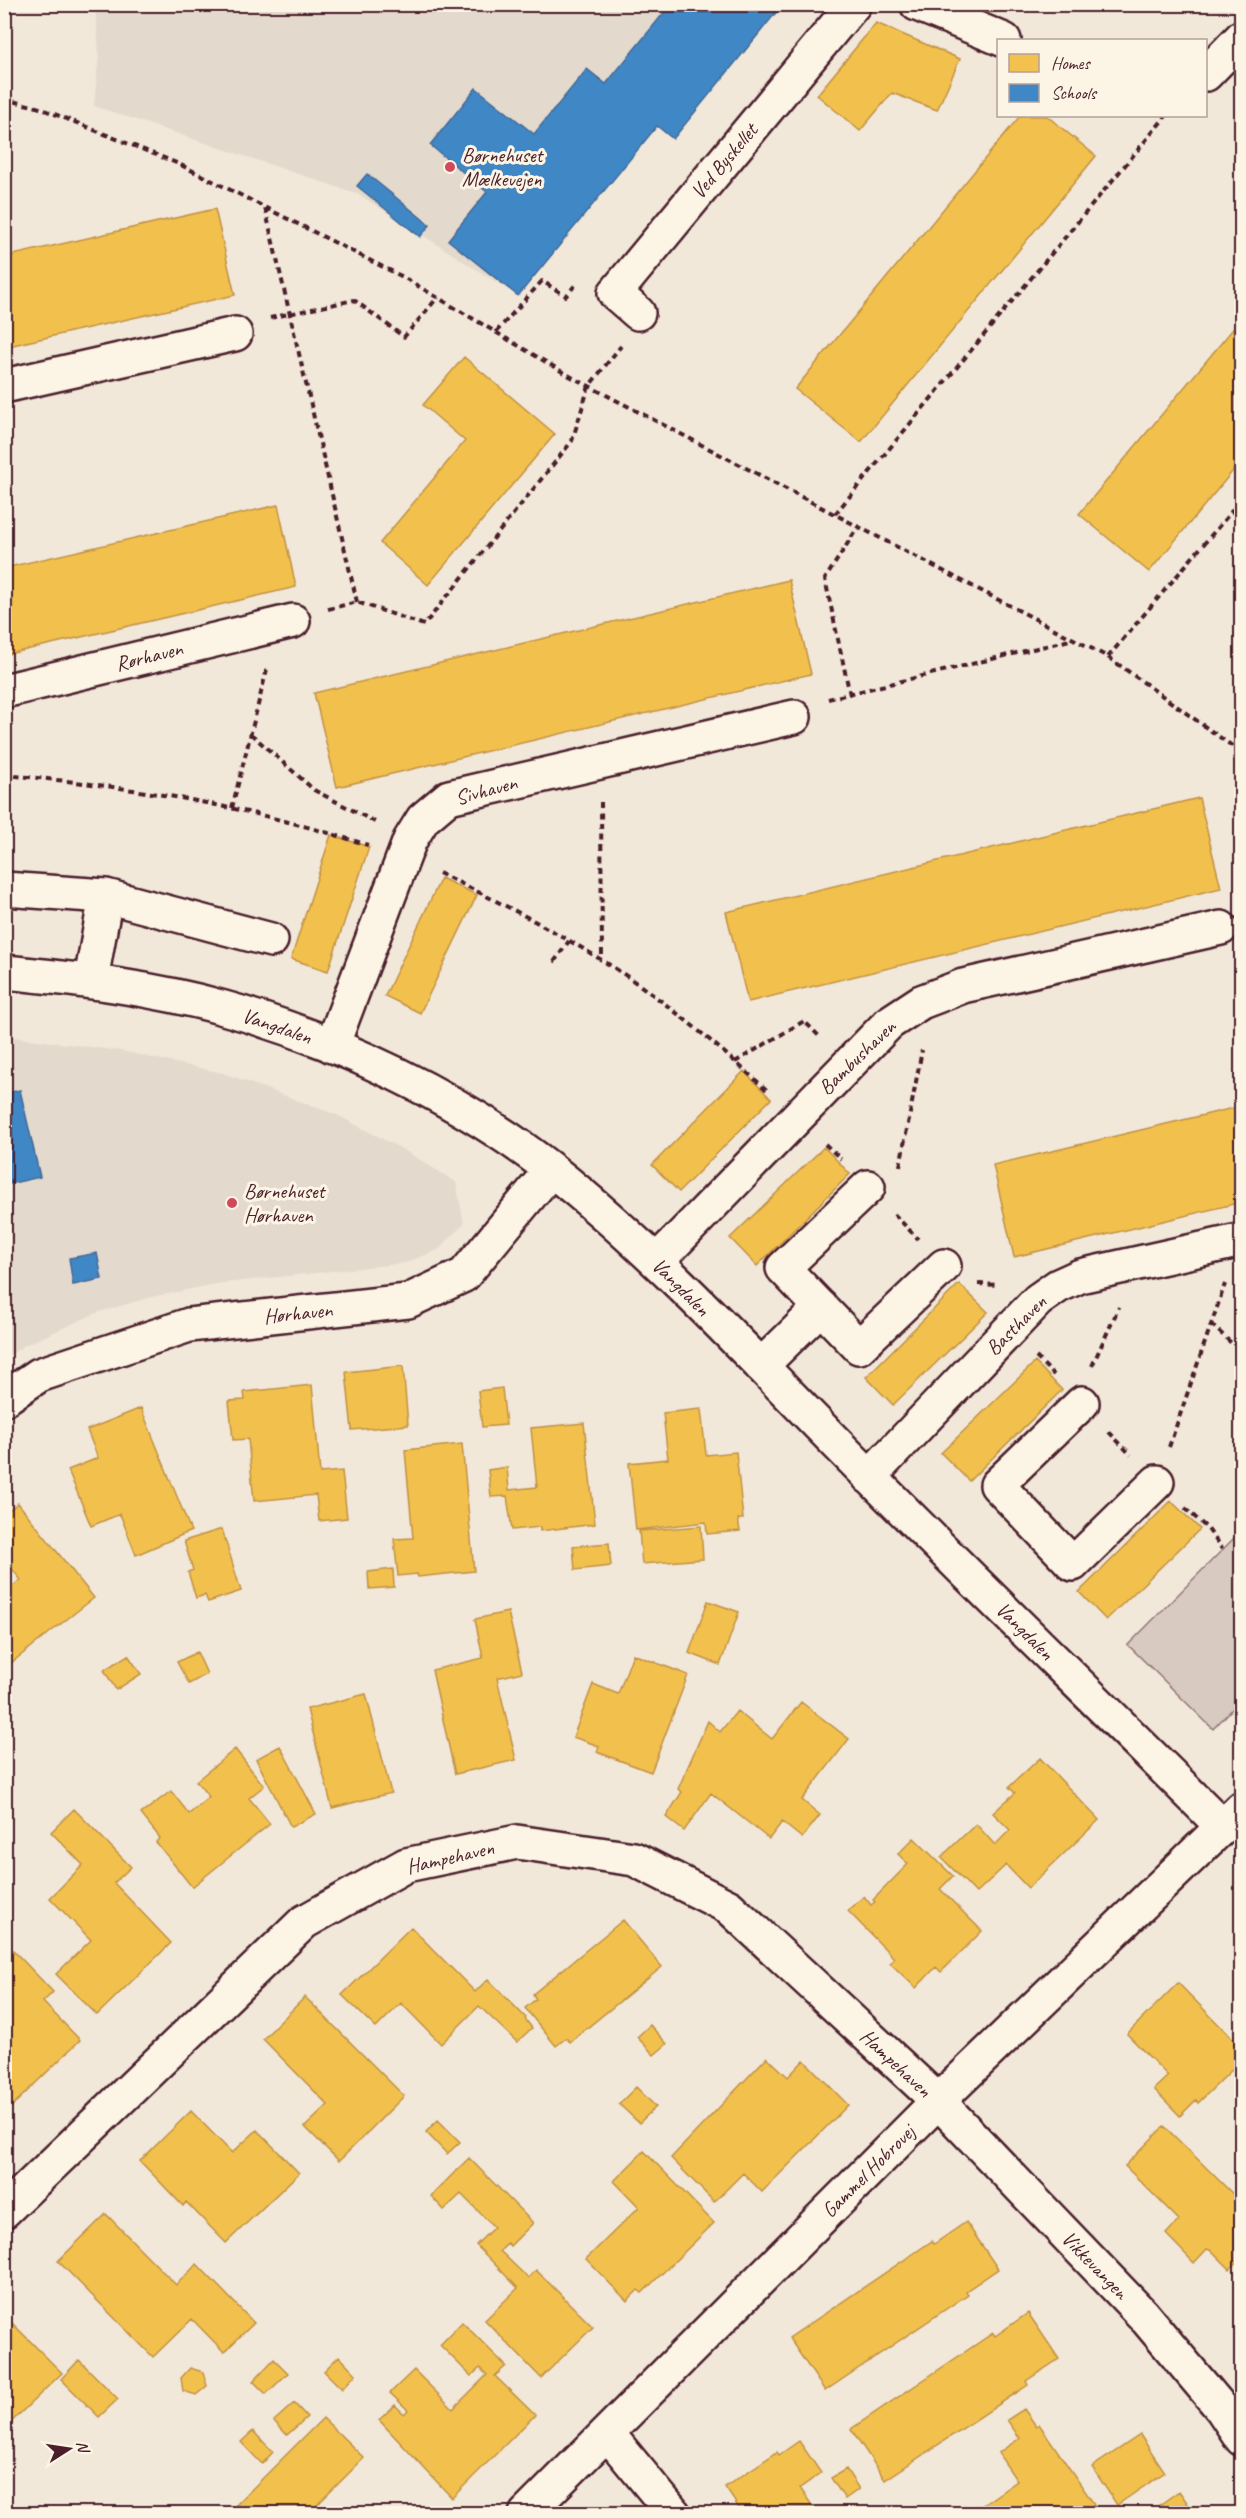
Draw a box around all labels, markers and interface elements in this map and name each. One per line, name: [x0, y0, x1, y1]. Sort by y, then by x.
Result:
legend: [997, 39, 1207, 117]
text: Homes: [1051, 52, 1091, 74]
text: Schools: [1051, 82, 1098, 104]
street label: Ved Byskellet: [685, 116, 764, 204]
place label: Børnehuset Mælkevejen: [462, 142, 544, 192]
marker: Børnehuset Mælkevejen: [443, 160, 457, 174]
street label: Rørhaven: [113, 635, 186, 677]
street label: Sivhaven: [452, 769, 520, 811]
street label: Vangdalen: [239, 1002, 316, 1050]
street label: Bambushaven: [813, 1013, 902, 1100]
place label: Børnehuset Hørhaven: [244, 1178, 326, 1228]
marker: Børnehuset Hørhaven: [225, 1196, 239, 1210]
street label: Vangdalen: [646, 1252, 716, 1322]
street label: Basthaven: [980, 1289, 1052, 1361]
street label: Hørhaven: [262, 1296, 334, 1330]
street label: Vangdalen: [990, 1596, 1060, 1666]
street label: Hampehaven: [404, 1834, 497, 1880]
street label: Hampehaven: [855, 2023, 938, 2103]
street label: Gammel Hobrovej: [816, 2117, 922, 2223]
street label: Vikkevangen: [1056, 2225, 1135, 2306]
north arrow: [39, 2419, 99, 2479]
text: N: [72, 2439, 94, 2456]

